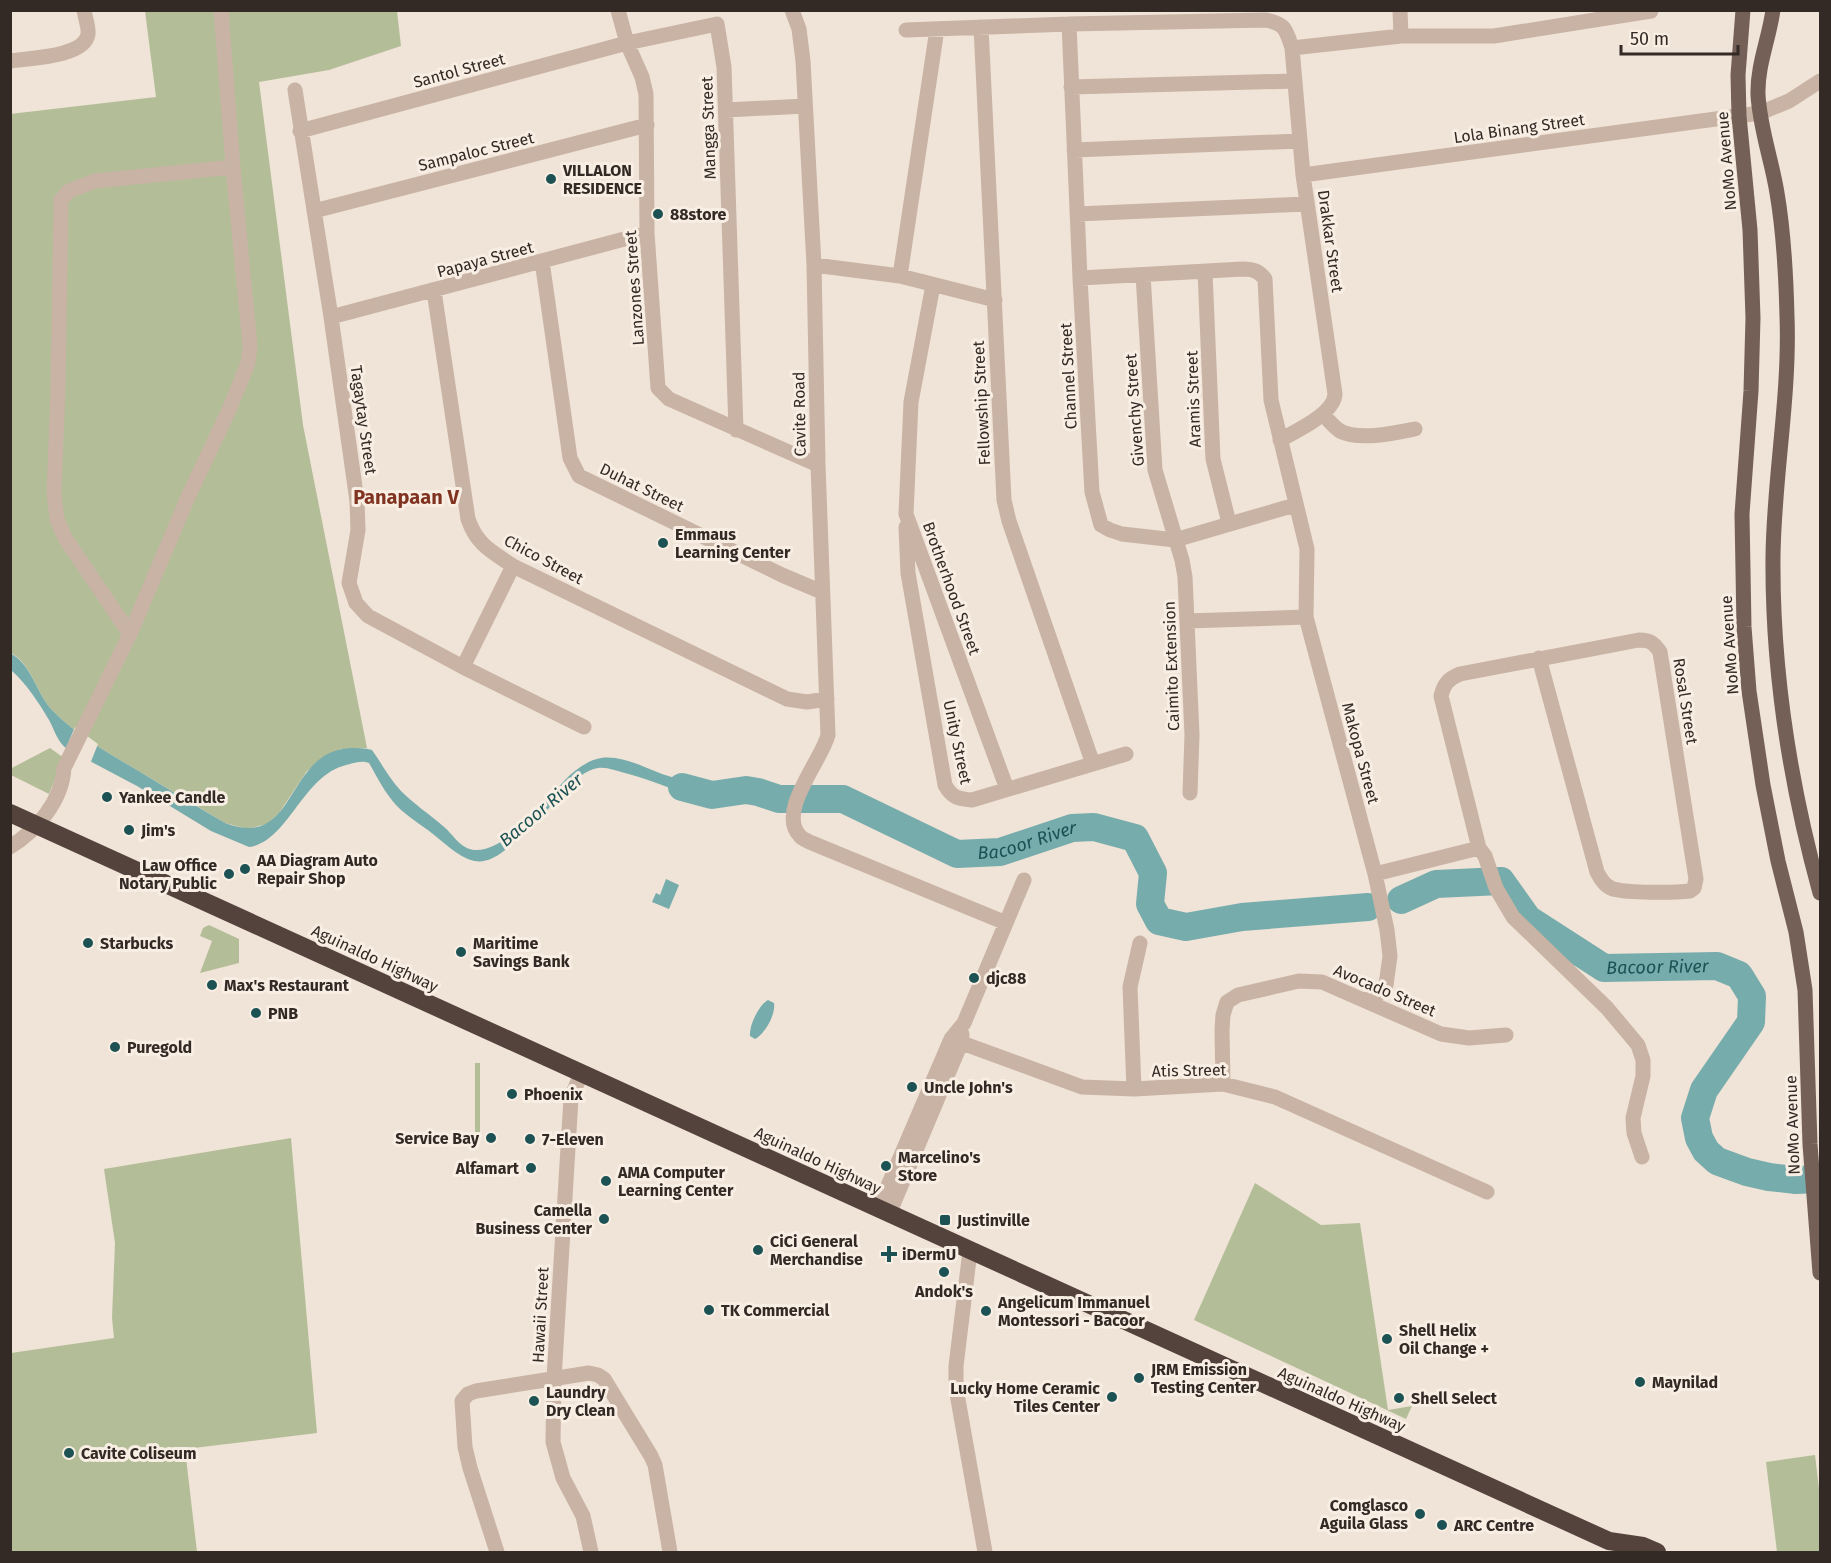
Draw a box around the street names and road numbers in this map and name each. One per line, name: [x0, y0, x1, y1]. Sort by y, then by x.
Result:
street label: Santol Street: [411, 49, 507, 92]
street label: Mangga Street: [697, 76, 720, 180]
street label: Lola Binang Street: [1452, 110, 1586, 147]
street label: NoMo Avenue: [1713, 111, 1740, 211]
street label: Sampaloc Street: [416, 128, 536, 175]
street label: Drakkar Street: [1314, 189, 1347, 294]
street label: Lanzones Street: [621, 230, 648, 346]
street label: Papaya Street: [435, 237, 536, 281]
street label: Channel Street: [1056, 322, 1081, 430]
street label: Fellowship Street: [969, 340, 994, 466]
street label: Aramis Street: [1182, 350, 1205, 448]
street label: Givenchy Street: [1121, 353, 1148, 467]
street label: Tagaytay Street: [346, 364, 381, 476]
street label: Cavite Road: [789, 371, 810, 457]
street label: Duhat Street: [597, 459, 687, 516]
street label: Brotherhood Street: [919, 519, 984, 657]
street label: Chico Street: [501, 531, 587, 588]
street label: NoMo Avenue: [1717, 595, 1742, 695]
street label: Caimito Extension: [1160, 601, 1183, 731]
street label: Rosal Street: [1669, 657, 1702, 746]
street label: Unity Street: [939, 698, 976, 786]
street label: Makopa Street: [1338, 700, 1383, 806]
street label: Aguinaldo Highway: [308, 921, 441, 996]
street label: Avocado Street: [1331, 960, 1439, 1021]
street label: Atis Street: [1152, 1060, 1227, 1081]
street label: NoMo Avenue: [1781, 1075, 1804, 1175]
street label: Aguinaldo Highway: [751, 1123, 884, 1198]
street label: Hawaii Street: [528, 1266, 553, 1364]
street label: Aguinaldo Highway: [1275, 1363, 1409, 1436]

